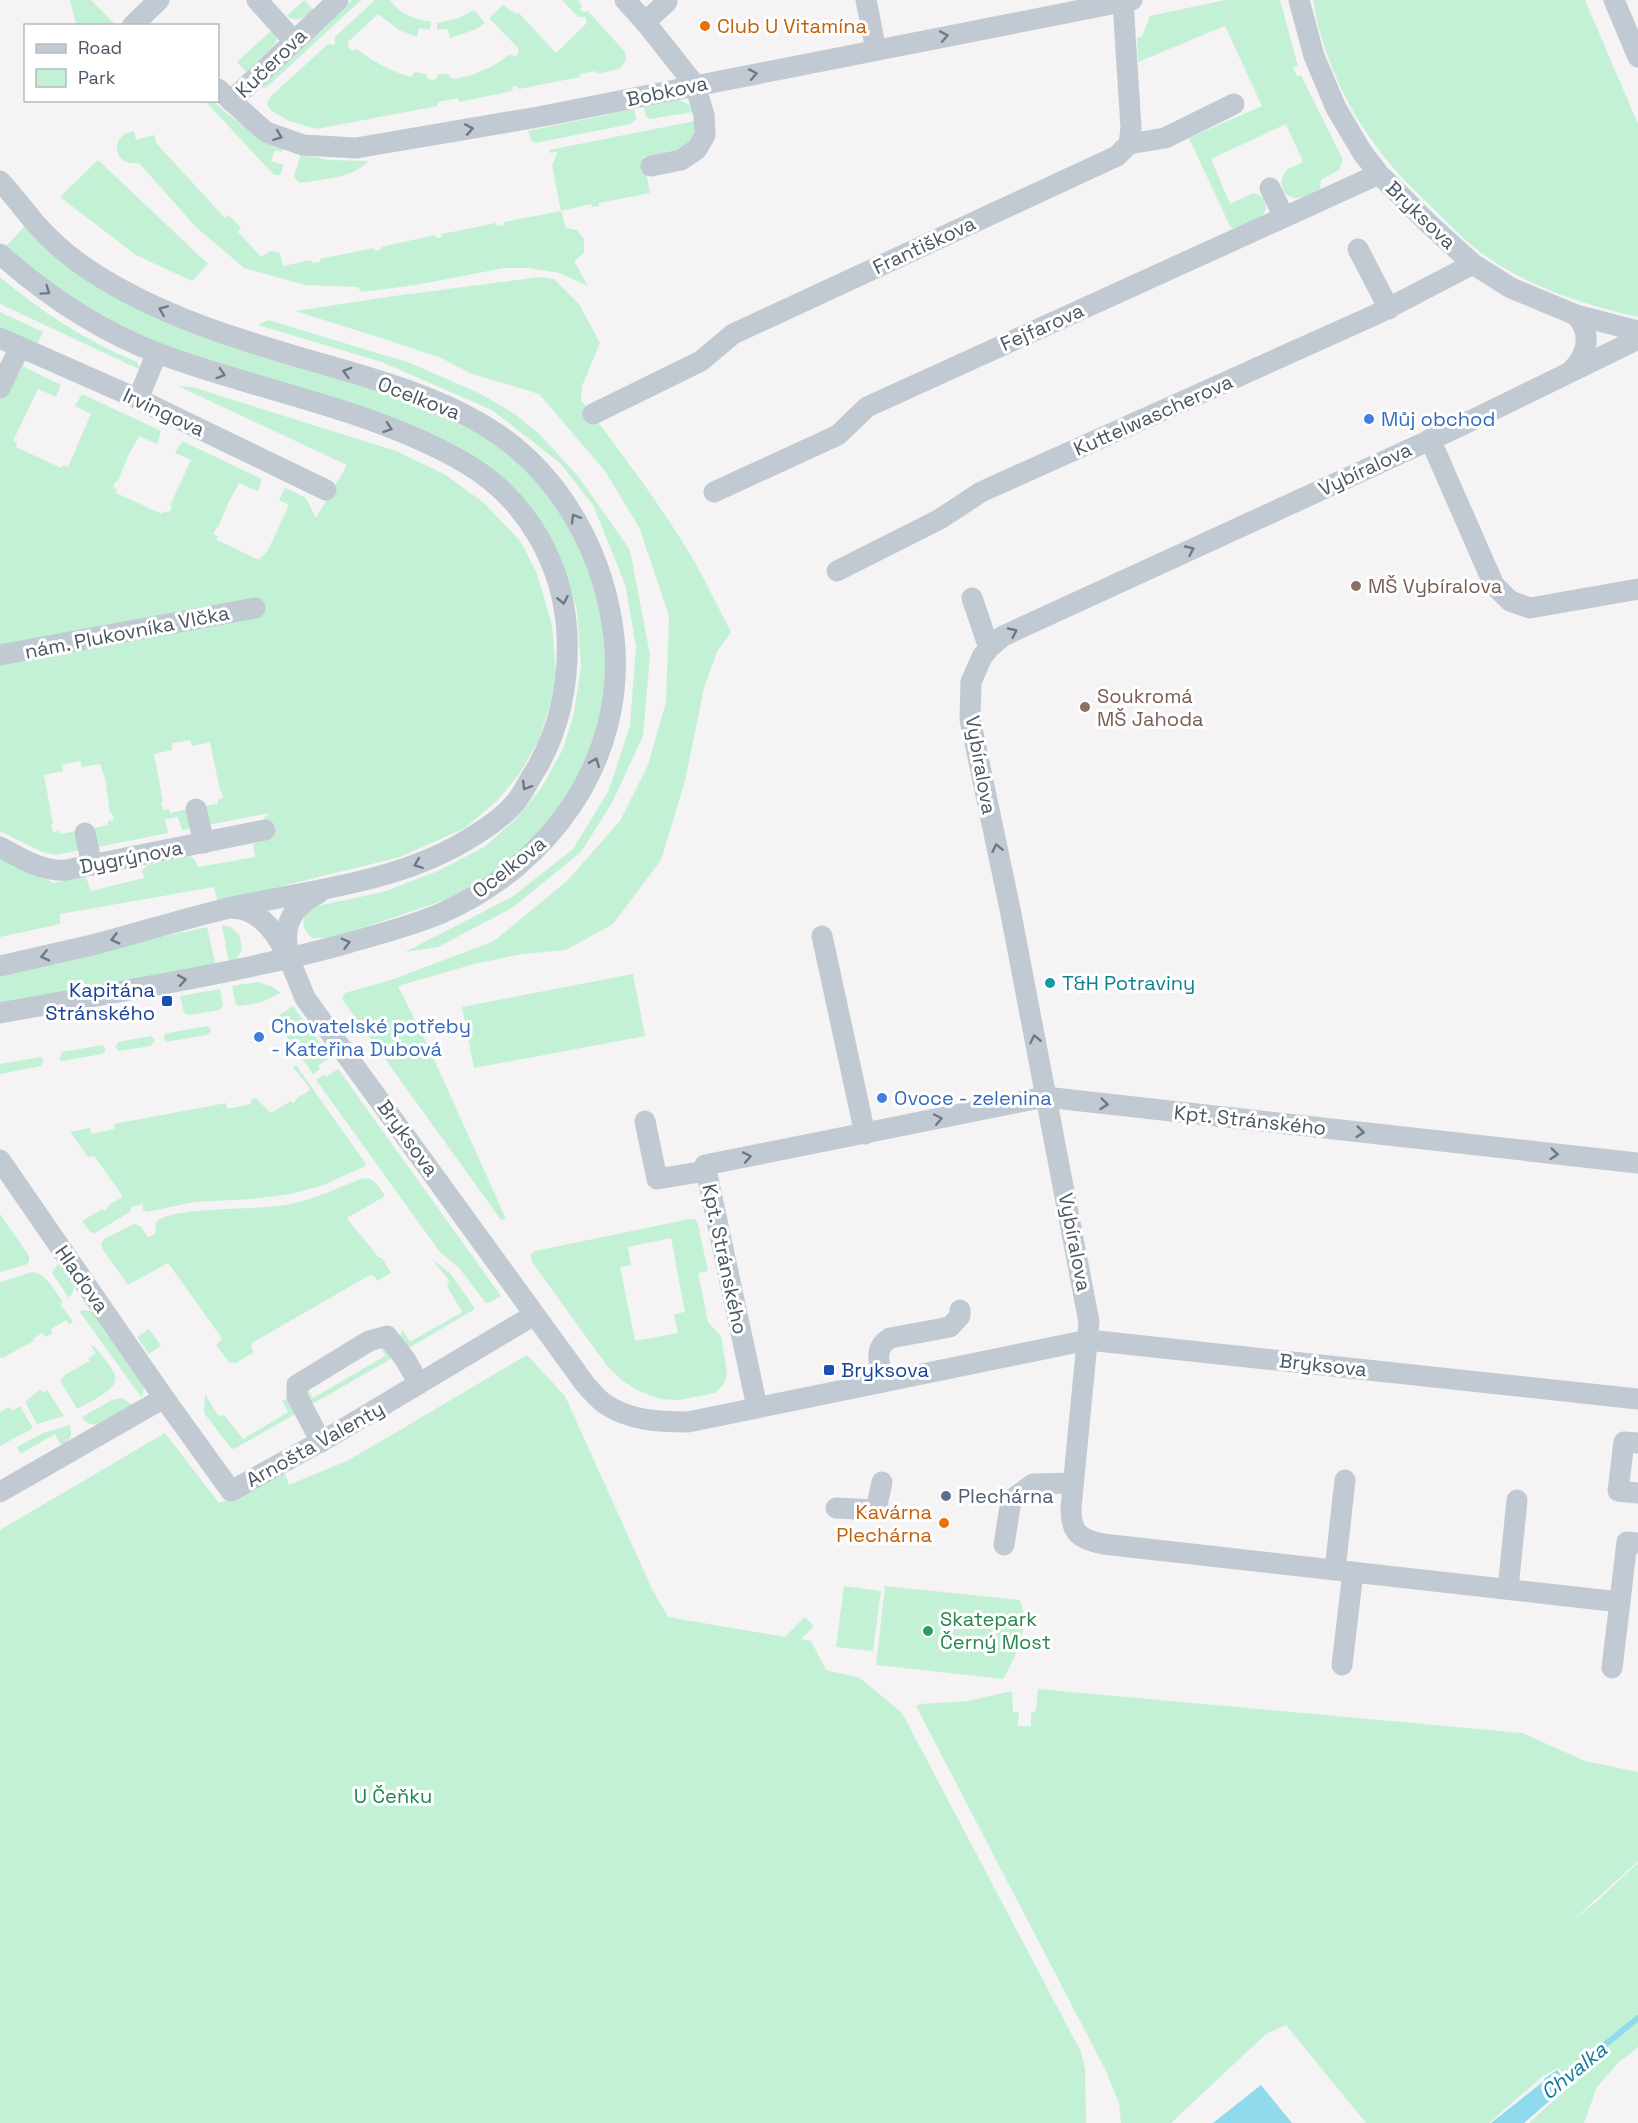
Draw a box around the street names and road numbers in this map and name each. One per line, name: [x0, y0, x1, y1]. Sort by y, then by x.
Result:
street label: Kučerova: [230, 23, 312, 103]
street label: Bobkova: [624, 70, 710, 112]
street label: Bryksova: [1380, 175, 1462, 255]
street label: Františkova: [869, 210, 979, 280]
street label: Fejfarova: [996, 297, 1088, 357]
street label: Kuttelwascherova: [1069, 368, 1237, 462]
street label: Ocelkova: [374, 370, 464, 426]
street label: Irvingova: [119, 382, 209, 442]
street label: Vybíralova: [1314, 436, 1416, 502]
street label: nám. Plukovníka Vlčka: [22, 599, 232, 665]
street label: Vybíralova: [960, 714, 1002, 816]
street label: Ocelkova: [467, 830, 551, 904]
street label: Dygrýnova: [77, 834, 185, 880]
street label: Bryksova: [372, 1095, 444, 1181]
street label: Kpt. Stránského: [1173, 1099, 1327, 1141]
street label: Kpt. Stránského: [696, 1181, 754, 1337]
street label: Vybíralova: [1053, 1191, 1097, 1293]
street label: Hlaďova: [49, 1240, 115, 1318]
street label: Bryksova: [1278, 1347, 1368, 1383]
street label: Arnošta Valenty: [241, 1395, 389, 1493]

